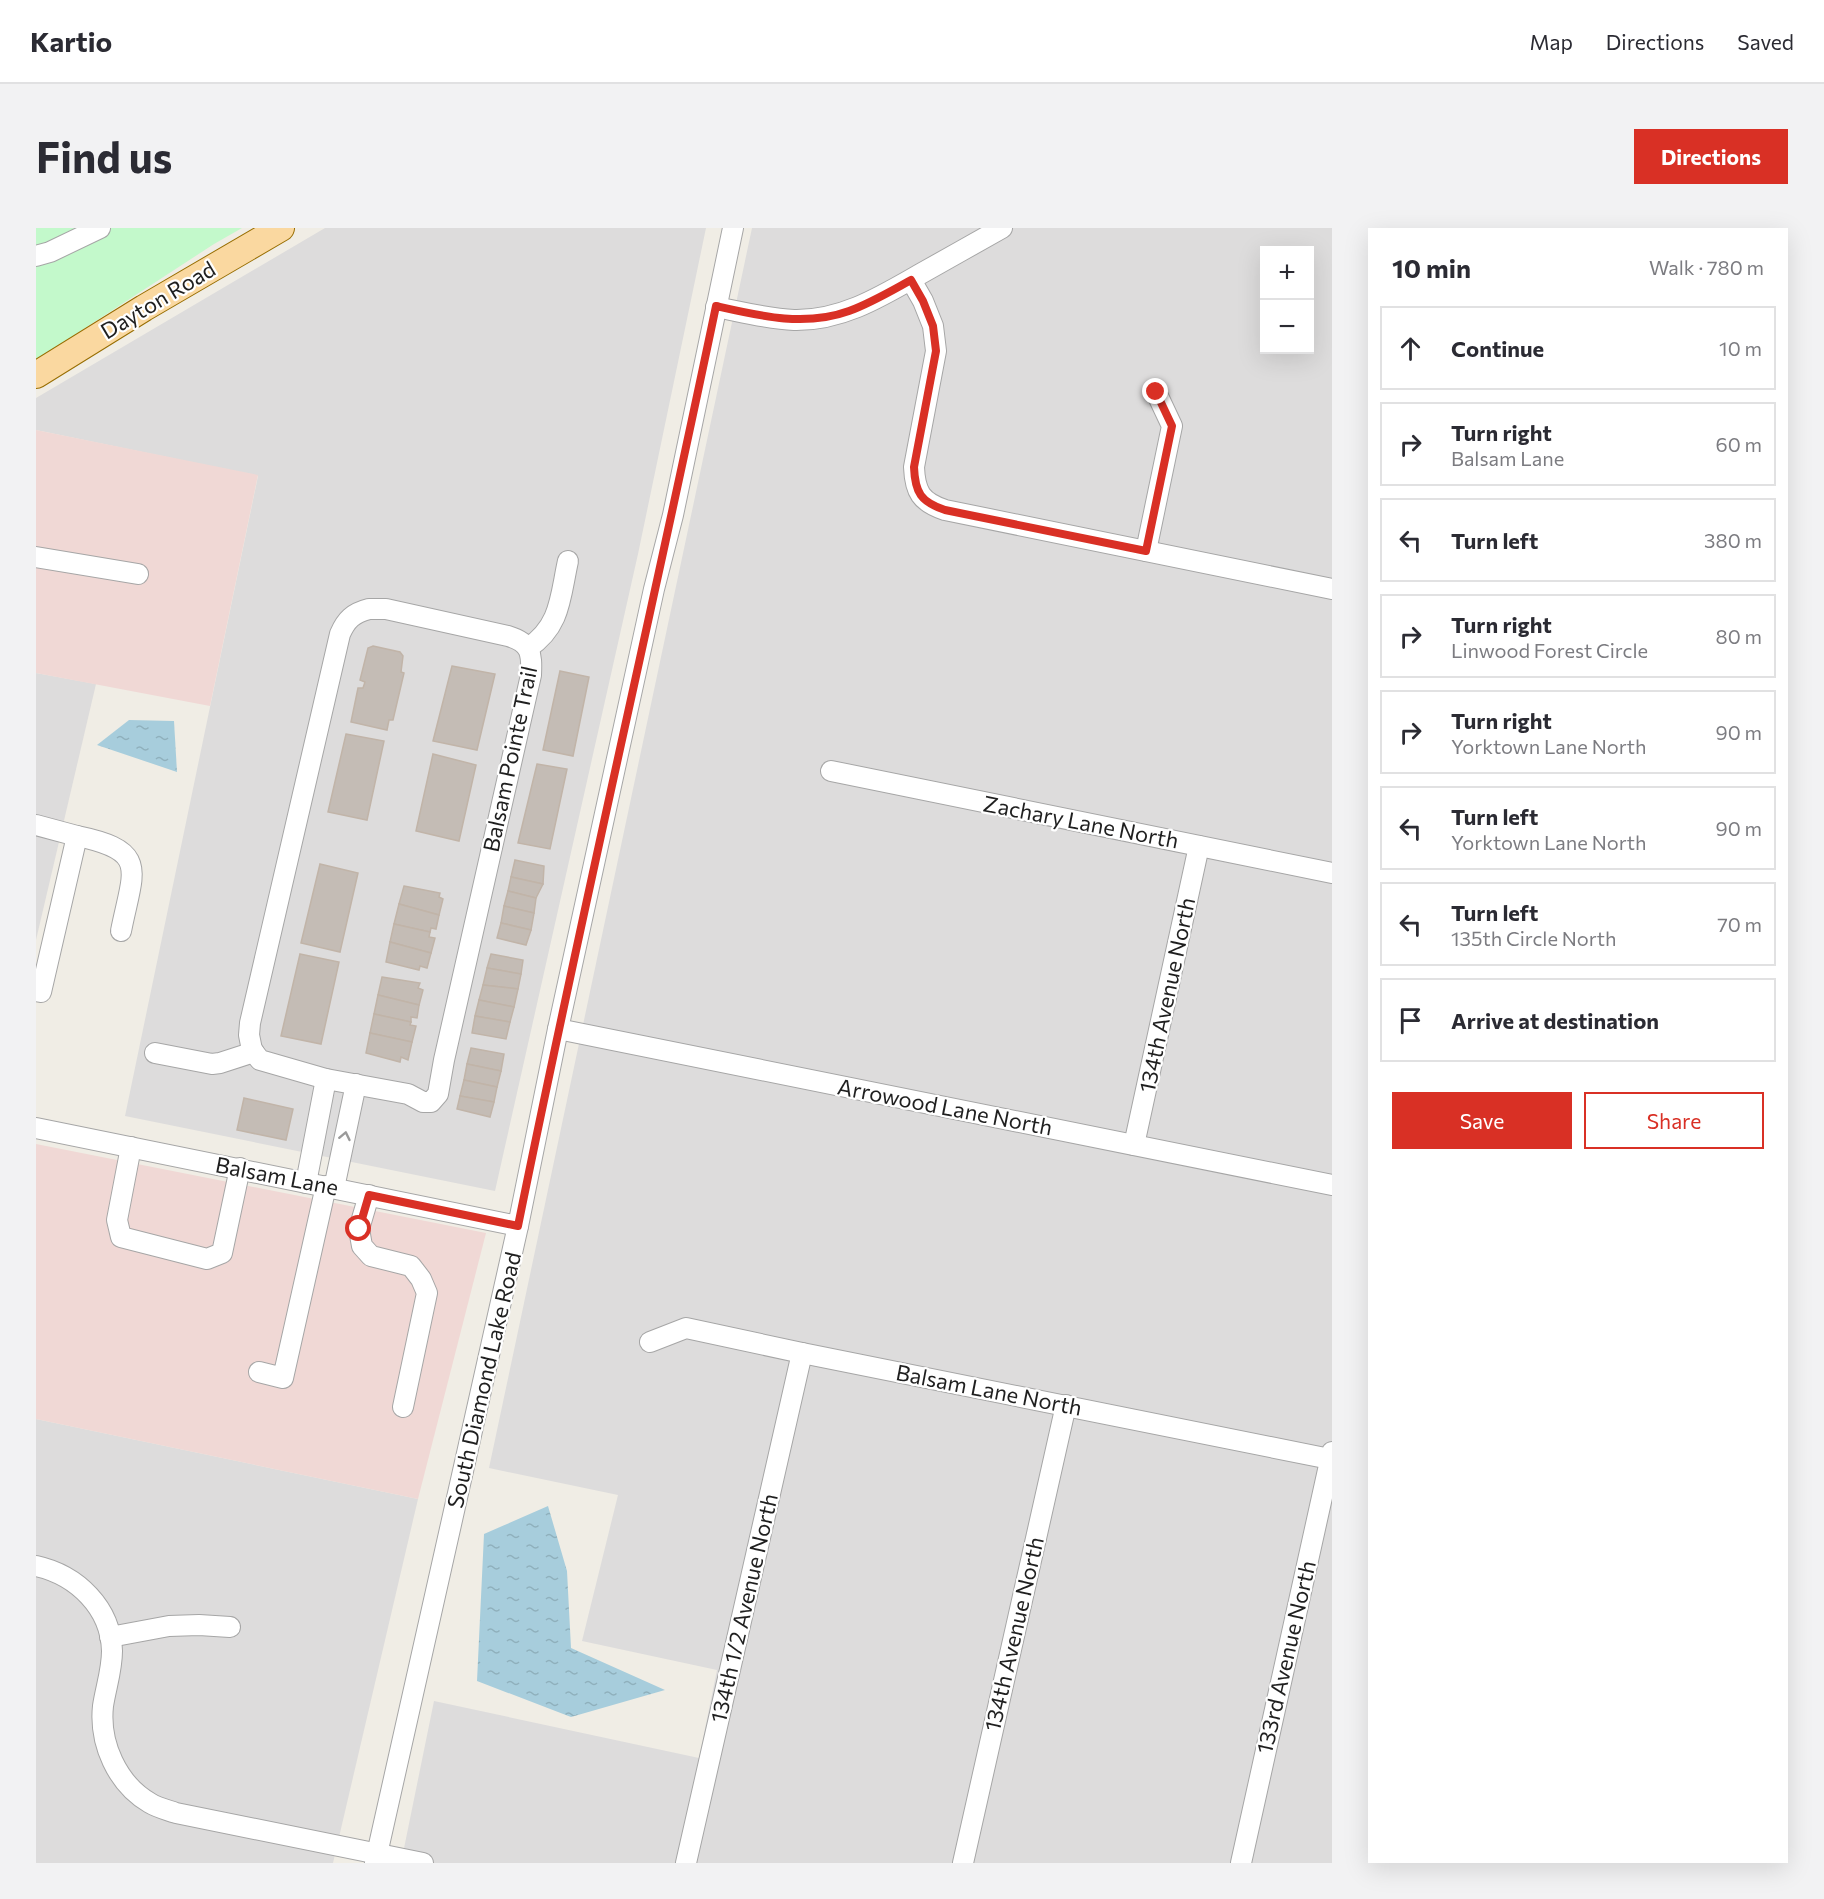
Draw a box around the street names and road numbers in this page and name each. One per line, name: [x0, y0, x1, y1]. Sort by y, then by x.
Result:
street label: Dayton Road: [95, 255, 220, 344]
street label: Balsam Pointe Trail: [477, 664, 542, 854]
street label: Zachary Lane North: [981, 789, 1181, 854]
street label: 134th Avenue North: [1133, 895, 1200, 1095]
street label: Arrowood Lane North: [835, 1072, 1055, 1141]
street label: Balsam Lane: [213, 1150, 341, 1201]
street label: South Diamond Lake Road: [441, 1249, 526, 1511]
street label: Balsam Lane North: [894, 1358, 1084, 1421]
street label: 134th 1/2 Avenue North: [704, 1491, 783, 1725]
street label: 134th Avenue North: [978, 1534, 1049, 1734]
street label: 133rd Avenue North: [1250, 1558, 1321, 1756]

